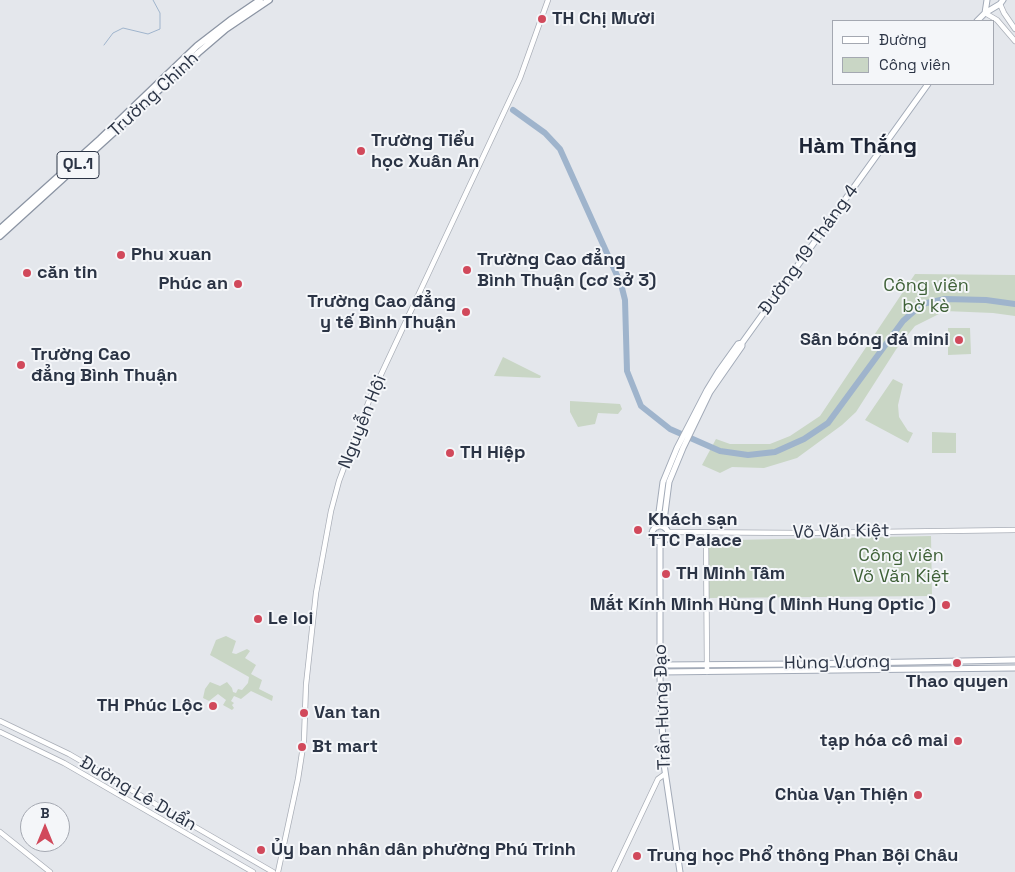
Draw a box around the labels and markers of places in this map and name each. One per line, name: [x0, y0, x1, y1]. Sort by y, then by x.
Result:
place label: TH Chị Mười: [552, 8, 655, 30]
marker: TH Chị Mười: [536, 13, 548, 25]
place label: Trường Tiểu học Xuân An: [371, 130, 479, 172]
marker: Trường Tiểu học Xuân An: [355, 145, 367, 157]
place label: Phu xuan: [131, 244, 212, 266]
marker: Phu xuan: [115, 249, 127, 261]
place label: Trường Cao đẳng Bình Thuận (cơ sở 3): [477, 249, 656, 292]
place label: căn tin: [37, 262, 98, 284]
marker: Trường Cao đẳng Bình Thuận (cơ sở 3): [461, 264, 473, 276]
marker: căn tin: [21, 267, 33, 279]
place label: Phúc an: [158, 273, 228, 295]
marker: Phúc an: [232, 278, 244, 290]
place label: Trường Cao đẳng y tế Bình Thuận: [307, 291, 456, 334]
marker: Trường Cao đẳng y tế Bình Thuận: [460, 306, 472, 318]
place label: Sân bóng đá mini: [800, 329, 949, 351]
marker: Sân bóng đá mini: [953, 334, 965, 346]
place label: Trường Cao đẳng Bình Thuận: [31, 344, 178, 386]
marker: Trường Cao đẳng Bình Thuận: [15, 359, 27, 371]
place label: TH Hiệp: [460, 442, 525, 464]
marker: TH Hiệp: [444, 447, 456, 459]
place label: Khách sạn TTC Palace: [648, 509, 742, 552]
marker: Khách sạn TTC Palace: [632, 524, 644, 536]
place label: TH Minh Tâm: [676, 563, 785, 585]
marker: TH Minh Tâm: [660, 568, 672, 580]
place label: Mắt Kính Minh Hùng ( Minh Hung Optic ): [590, 594, 936, 616]
marker: Mắt Kính Minh Hùng ( Minh Hung Optic ): [940, 599, 952, 611]
place label: Le loi: [268, 608, 313, 630]
marker: Le loi: [252, 613, 264, 625]
marker: Thao quyen: [951, 657, 963, 669]
place label: Thao quyen: [906, 671, 1008, 693]
place label: TH Phúc Lộc: [97, 695, 203, 717]
marker: TH Phúc Lộc: [207, 700, 219, 712]
place label: Van tan: [314, 702, 380, 724]
marker: Van tan: [298, 707, 310, 719]
place label: tạp hóa cô mai: [820, 730, 948, 752]
marker: tạp hóa cô mai: [952, 735, 964, 747]
place label: Bt mart: [312, 736, 378, 758]
marker: Bt mart: [296, 741, 308, 753]
place label: Chùa Vạn Thiện: [775, 784, 908, 806]
marker: Chùa Vạn Thiện: [912, 789, 924, 801]
place label: Ủy ban nhân dân phường Phú Trinh: [271, 839, 576, 861]
marker: Ủy ban nhân dân phường Phú Trinh: [255, 844, 267, 856]
place label: Trung học Phổ thông Phan Bội Châu: [647, 845, 958, 867]
marker: Trung học Phổ thông Phan Bội Châu: [631, 850, 643, 862]

